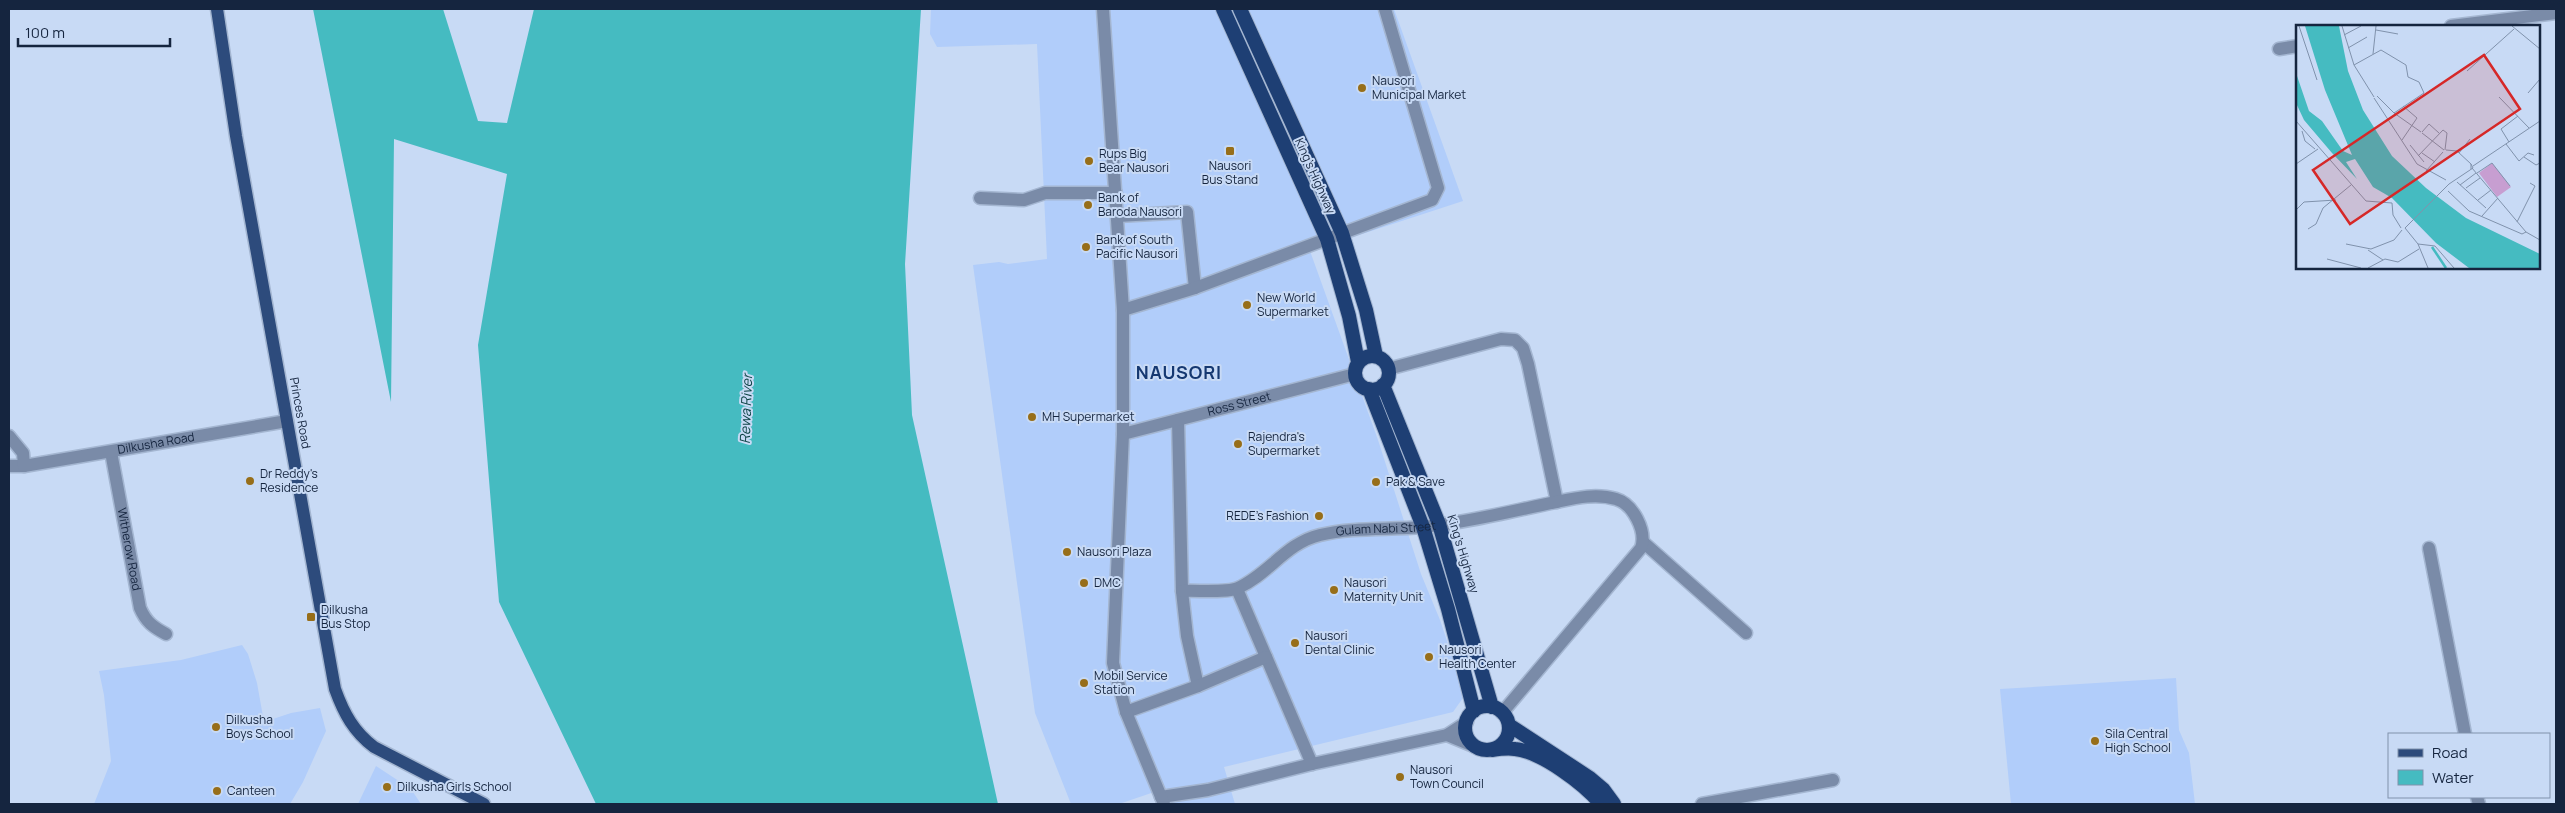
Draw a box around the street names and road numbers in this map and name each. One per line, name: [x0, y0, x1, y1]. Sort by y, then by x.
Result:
street label: King's Highway: [1291, 135, 1340, 217]
street label: Princes Road: [286, 376, 315, 450]
street label: Ross Street: [1205, 387, 1273, 420]
street label: Dilkusha Road: [116, 428, 196, 458]
street label: Witherow Road: [114, 506, 146, 592]
street label: King's Highway: [1443, 512, 1484, 596]
street label: Gulam Nabi Street: [1335, 517, 1437, 540]

